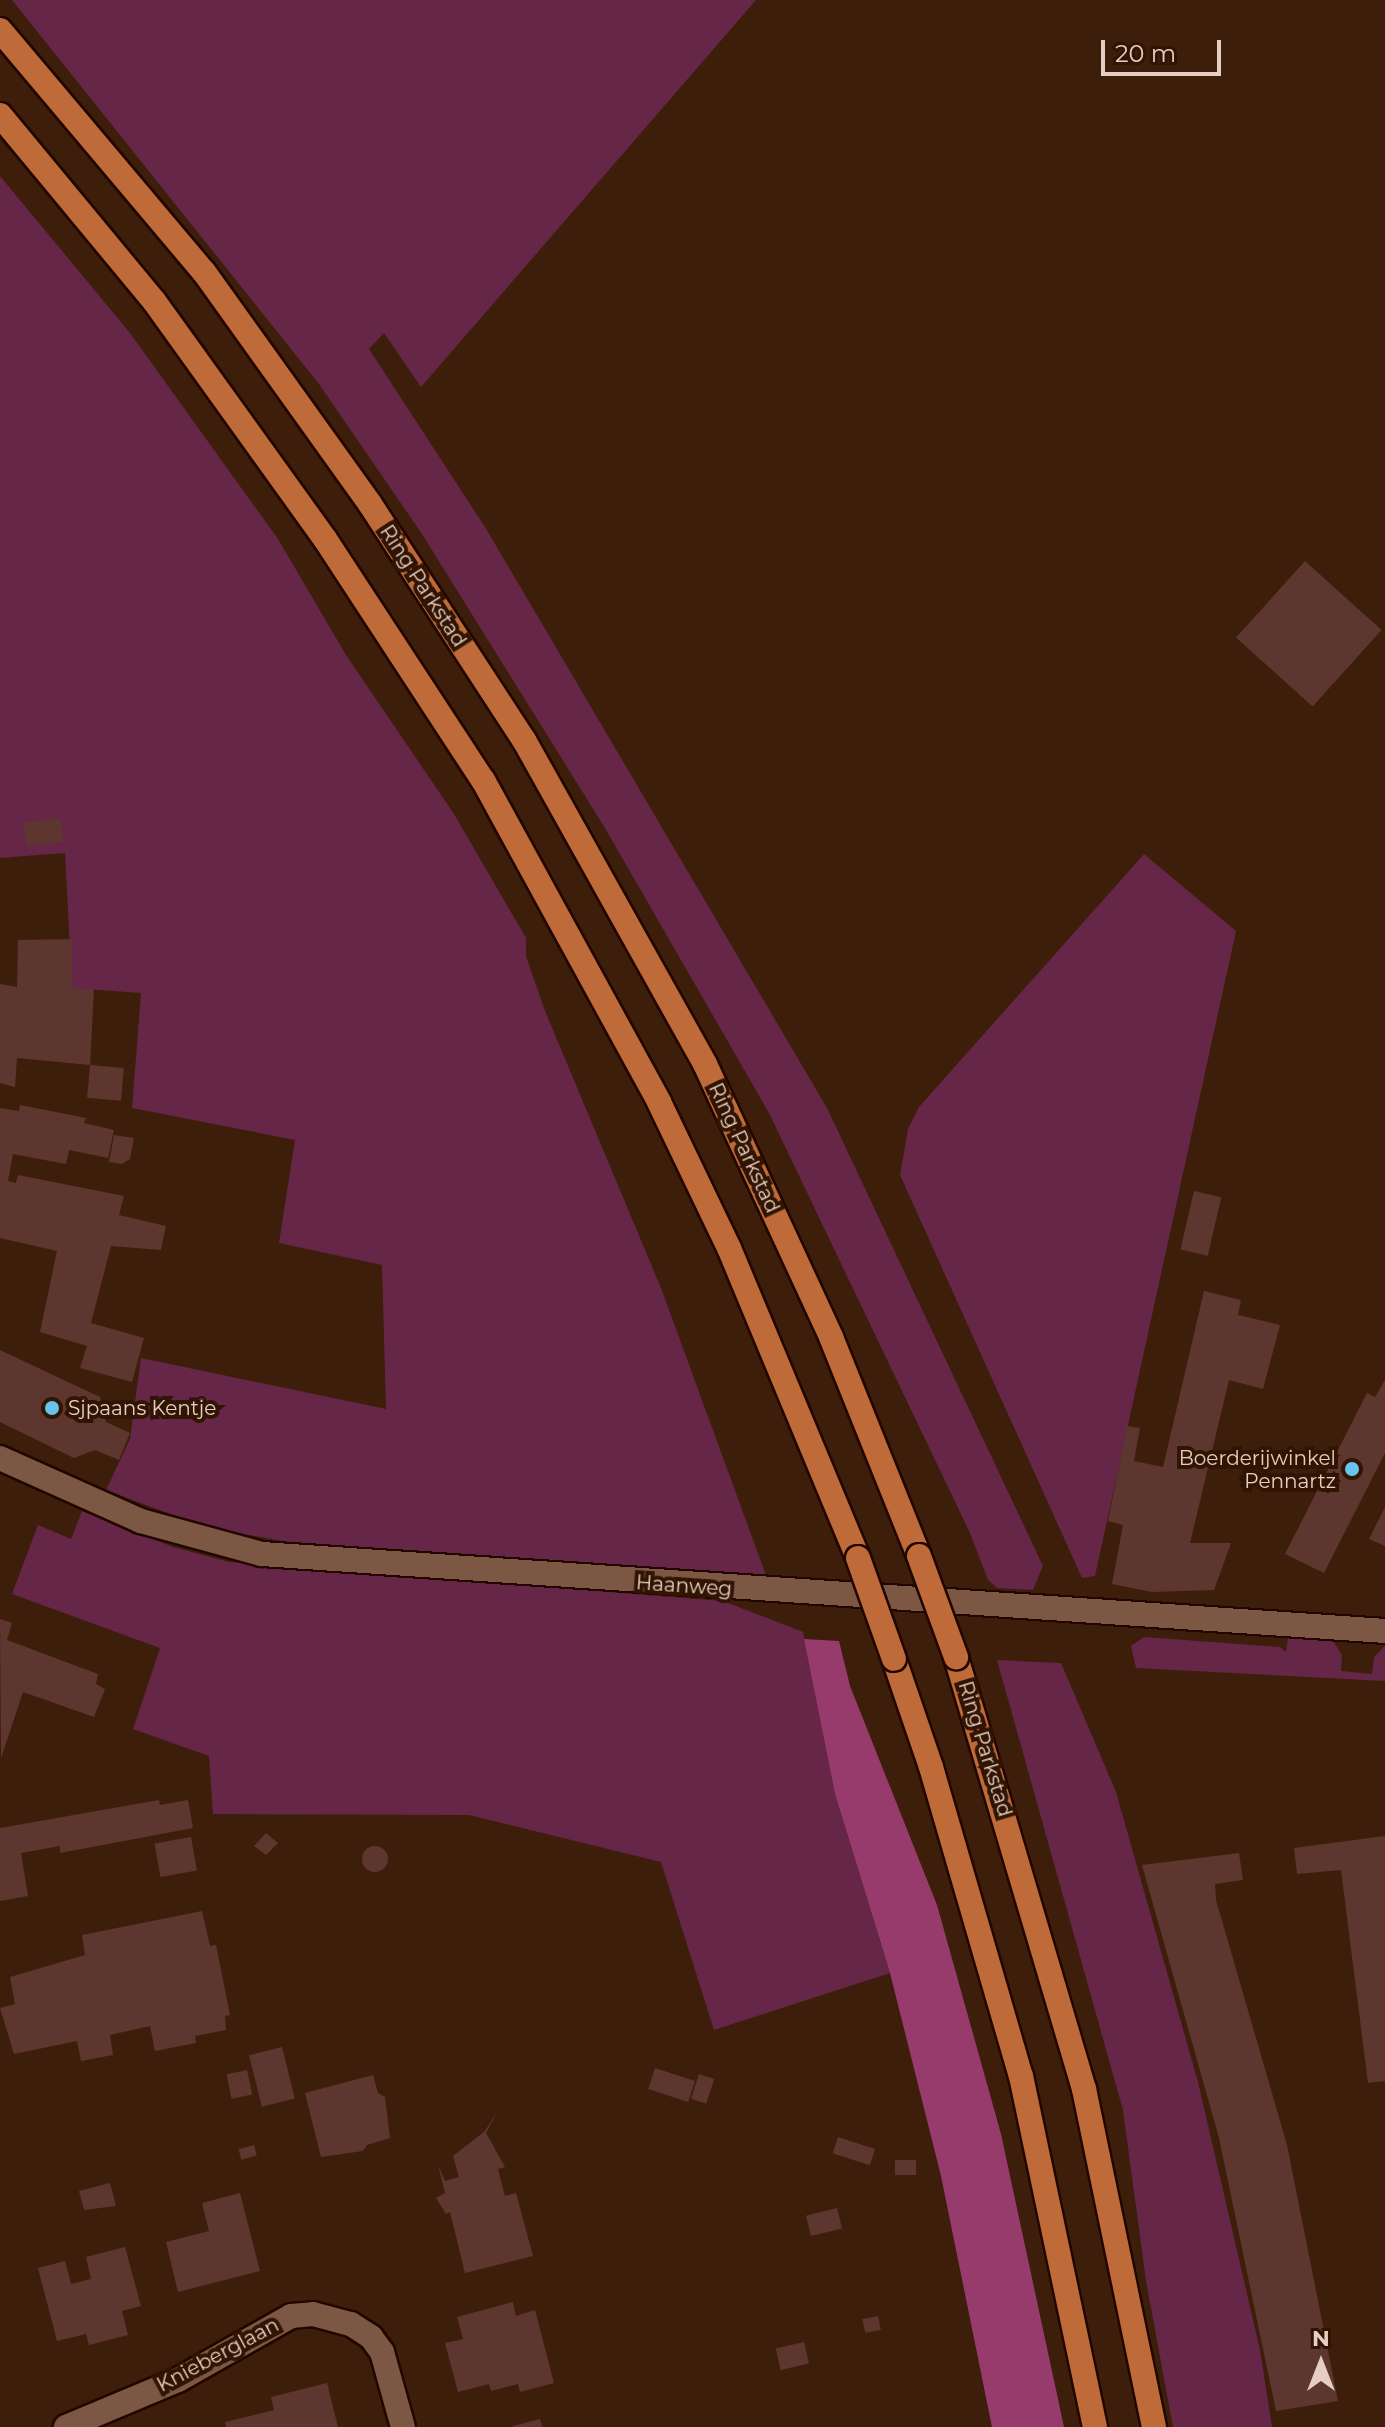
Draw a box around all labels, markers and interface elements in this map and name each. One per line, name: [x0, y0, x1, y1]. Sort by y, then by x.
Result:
scale bar: [1105, 24, 1225, 74]
text: 20 m: [1115, 39, 1176, 68]
street label: Ring Parkstad: [375, 521, 471, 651]
street label: Ring Parkstad: [703, 1079, 785, 1217]
place label: Sjpaans Kentje: [68, 1396, 216, 1420]
marker: Sjpaans Kentje: [43, 1399, 61, 1417]
place label: Boerderijwinkel Pennartz: [1179, 1446, 1336, 1493]
marker: Boerderijwinkel Pennartz: [1343, 1460, 1361, 1478]
street label: Haanweg: [635, 1571, 733, 1601]
street label: Ring Parkstad: [953, 1678, 1017, 1820]
street label: Knieberglaan: [153, 2313, 283, 2397]
north arrow: [1281, 2323, 1361, 2403]
text: N: [1312, 2325, 1330, 2352]

